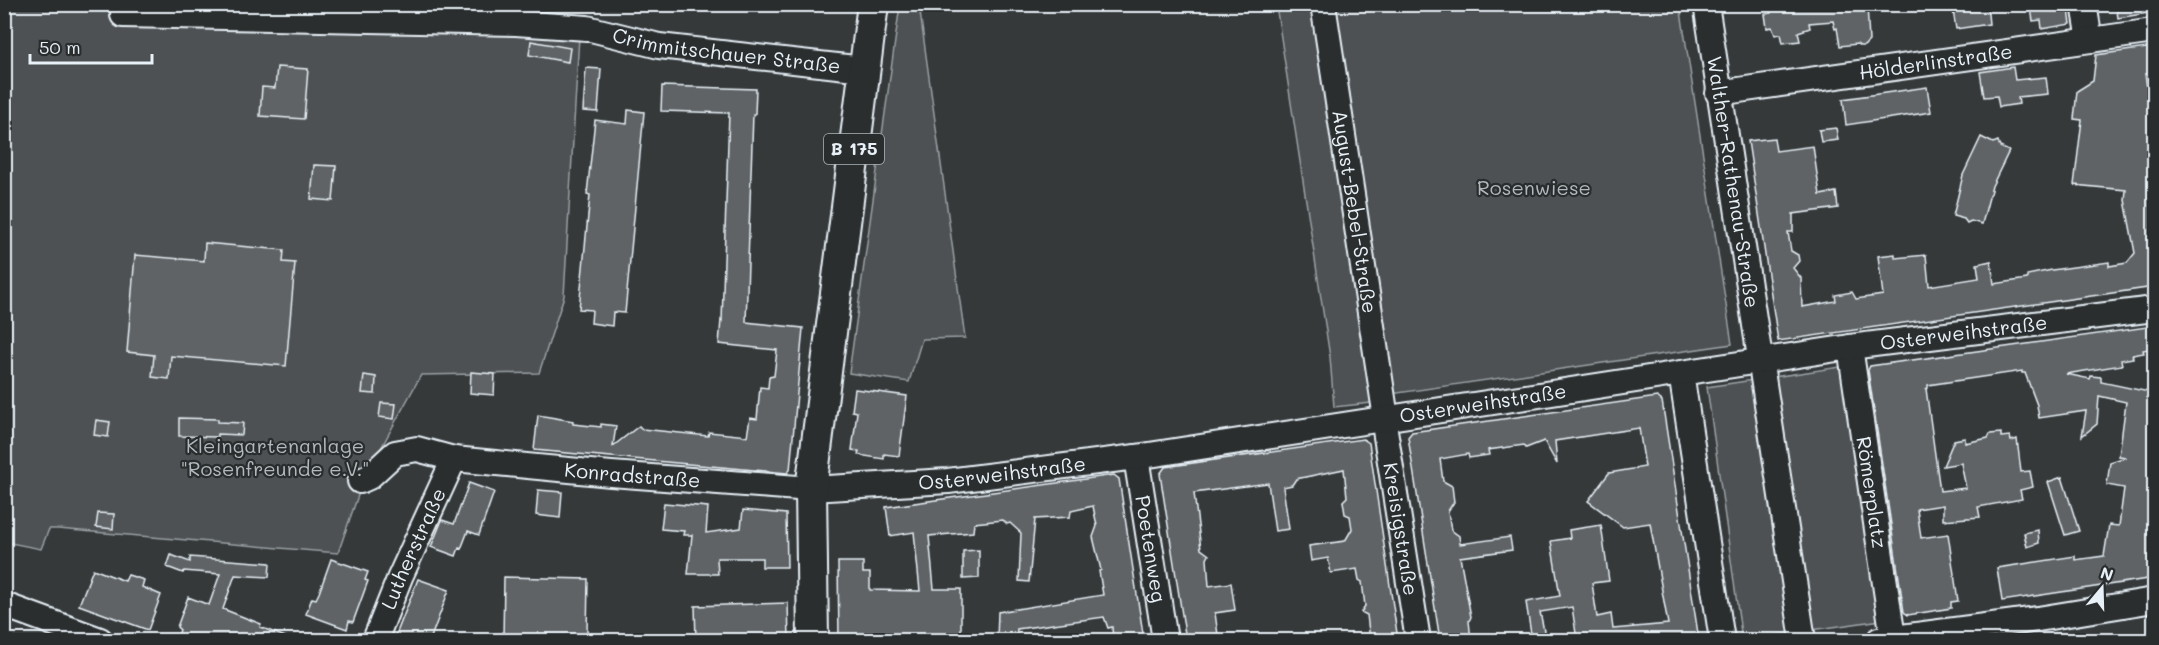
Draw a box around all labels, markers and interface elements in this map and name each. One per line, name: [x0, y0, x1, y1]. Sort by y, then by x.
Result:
street label: Crimmitschauer Straße: [610, 21, 842, 78]
scale bar: [30, 27, 152, 65]
text: 50 m: [39, 35, 81, 59]
street label: Hölderlinstraße: [1857, 37, 2014, 85]
street label: Walther-Rathenau-Straße: [1702, 54, 1766, 310]
street label: August-Bebel-Straße: [1327, 108, 1384, 315]
road number: B 175: [824, 134, 884, 164]
park label: Rosenwiese: [1477, 174, 1591, 200]
street label: Osterweihstraße: [1878, 308, 2049, 355]
street label: Osterweihstraße: [1398, 377, 1568, 428]
park label: Kleingartenanlage "Rosenfreunde e.V.": [181, 432, 369, 481]
street label: Römerplatz: [1851, 435, 1894, 550]
street label: Osterweihstraße: [918, 450, 1087, 495]
street label: Konradstraße: [563, 456, 701, 493]
street label: Kreisigstraße: [1378, 460, 1425, 597]
street label: Lutherstraße: [374, 484, 451, 613]
street label: Poetenweg: [1130, 493, 1173, 604]
north arrow: [2072, 558, 2132, 618]
text: N: [2098, 561, 2116, 585]

